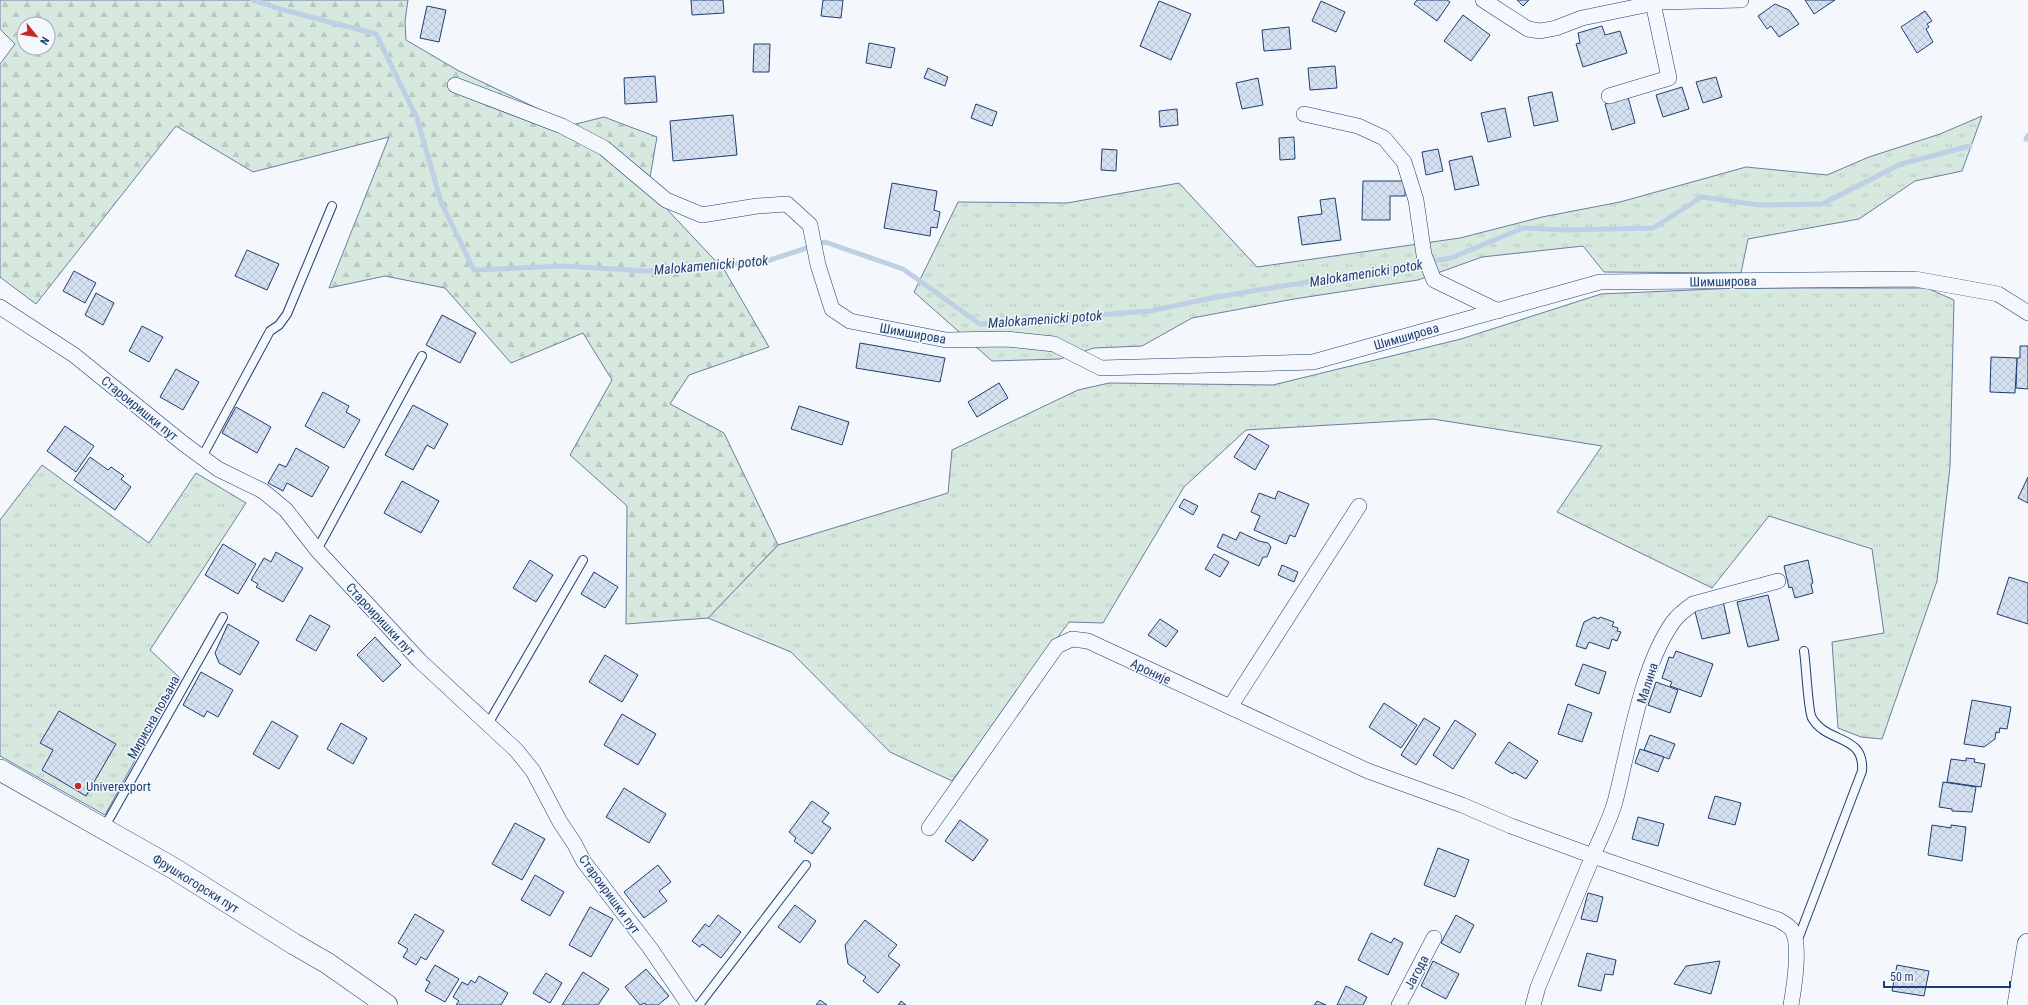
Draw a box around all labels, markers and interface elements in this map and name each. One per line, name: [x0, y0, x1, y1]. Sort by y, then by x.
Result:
north arrow: [16, 16, 56, 56]
text: N: [37, 35, 52, 47]
water label: Malokamenicki potok: [653, 252, 770, 278]
water label: Malokamenicki potok: [1308, 256, 1425, 290]
street label: Шимширова: [1689, 273, 1757, 290]
water label: Malokamenicki potok: [987, 307, 1104, 331]
street label: Шимширова: [879, 320, 947, 347]
street label: Шимширова: [1372, 320, 1440, 353]
street label: Староиришки пут: [98, 373, 181, 444]
street label: Староиришки пут: [343, 580, 419, 659]
street label: Ароније: [1128, 656, 1173, 687]
street label: Малина: [1634, 661, 1661, 706]
street label: Мирисна пољана: [124, 673, 183, 762]
place label: Univerexport: [86, 779, 151, 794]
marker: Univerexport: [73, 781, 83, 791]
street label: Фрушкогорски пут: [150, 851, 242, 916]
street label: Староиришки пут: [576, 852, 644, 937]
street label: Јагода: [1401, 953, 1432, 992]
scale bar: [1884, 963, 2010, 989]
text: 50 m: [1890, 970, 1914, 984]

